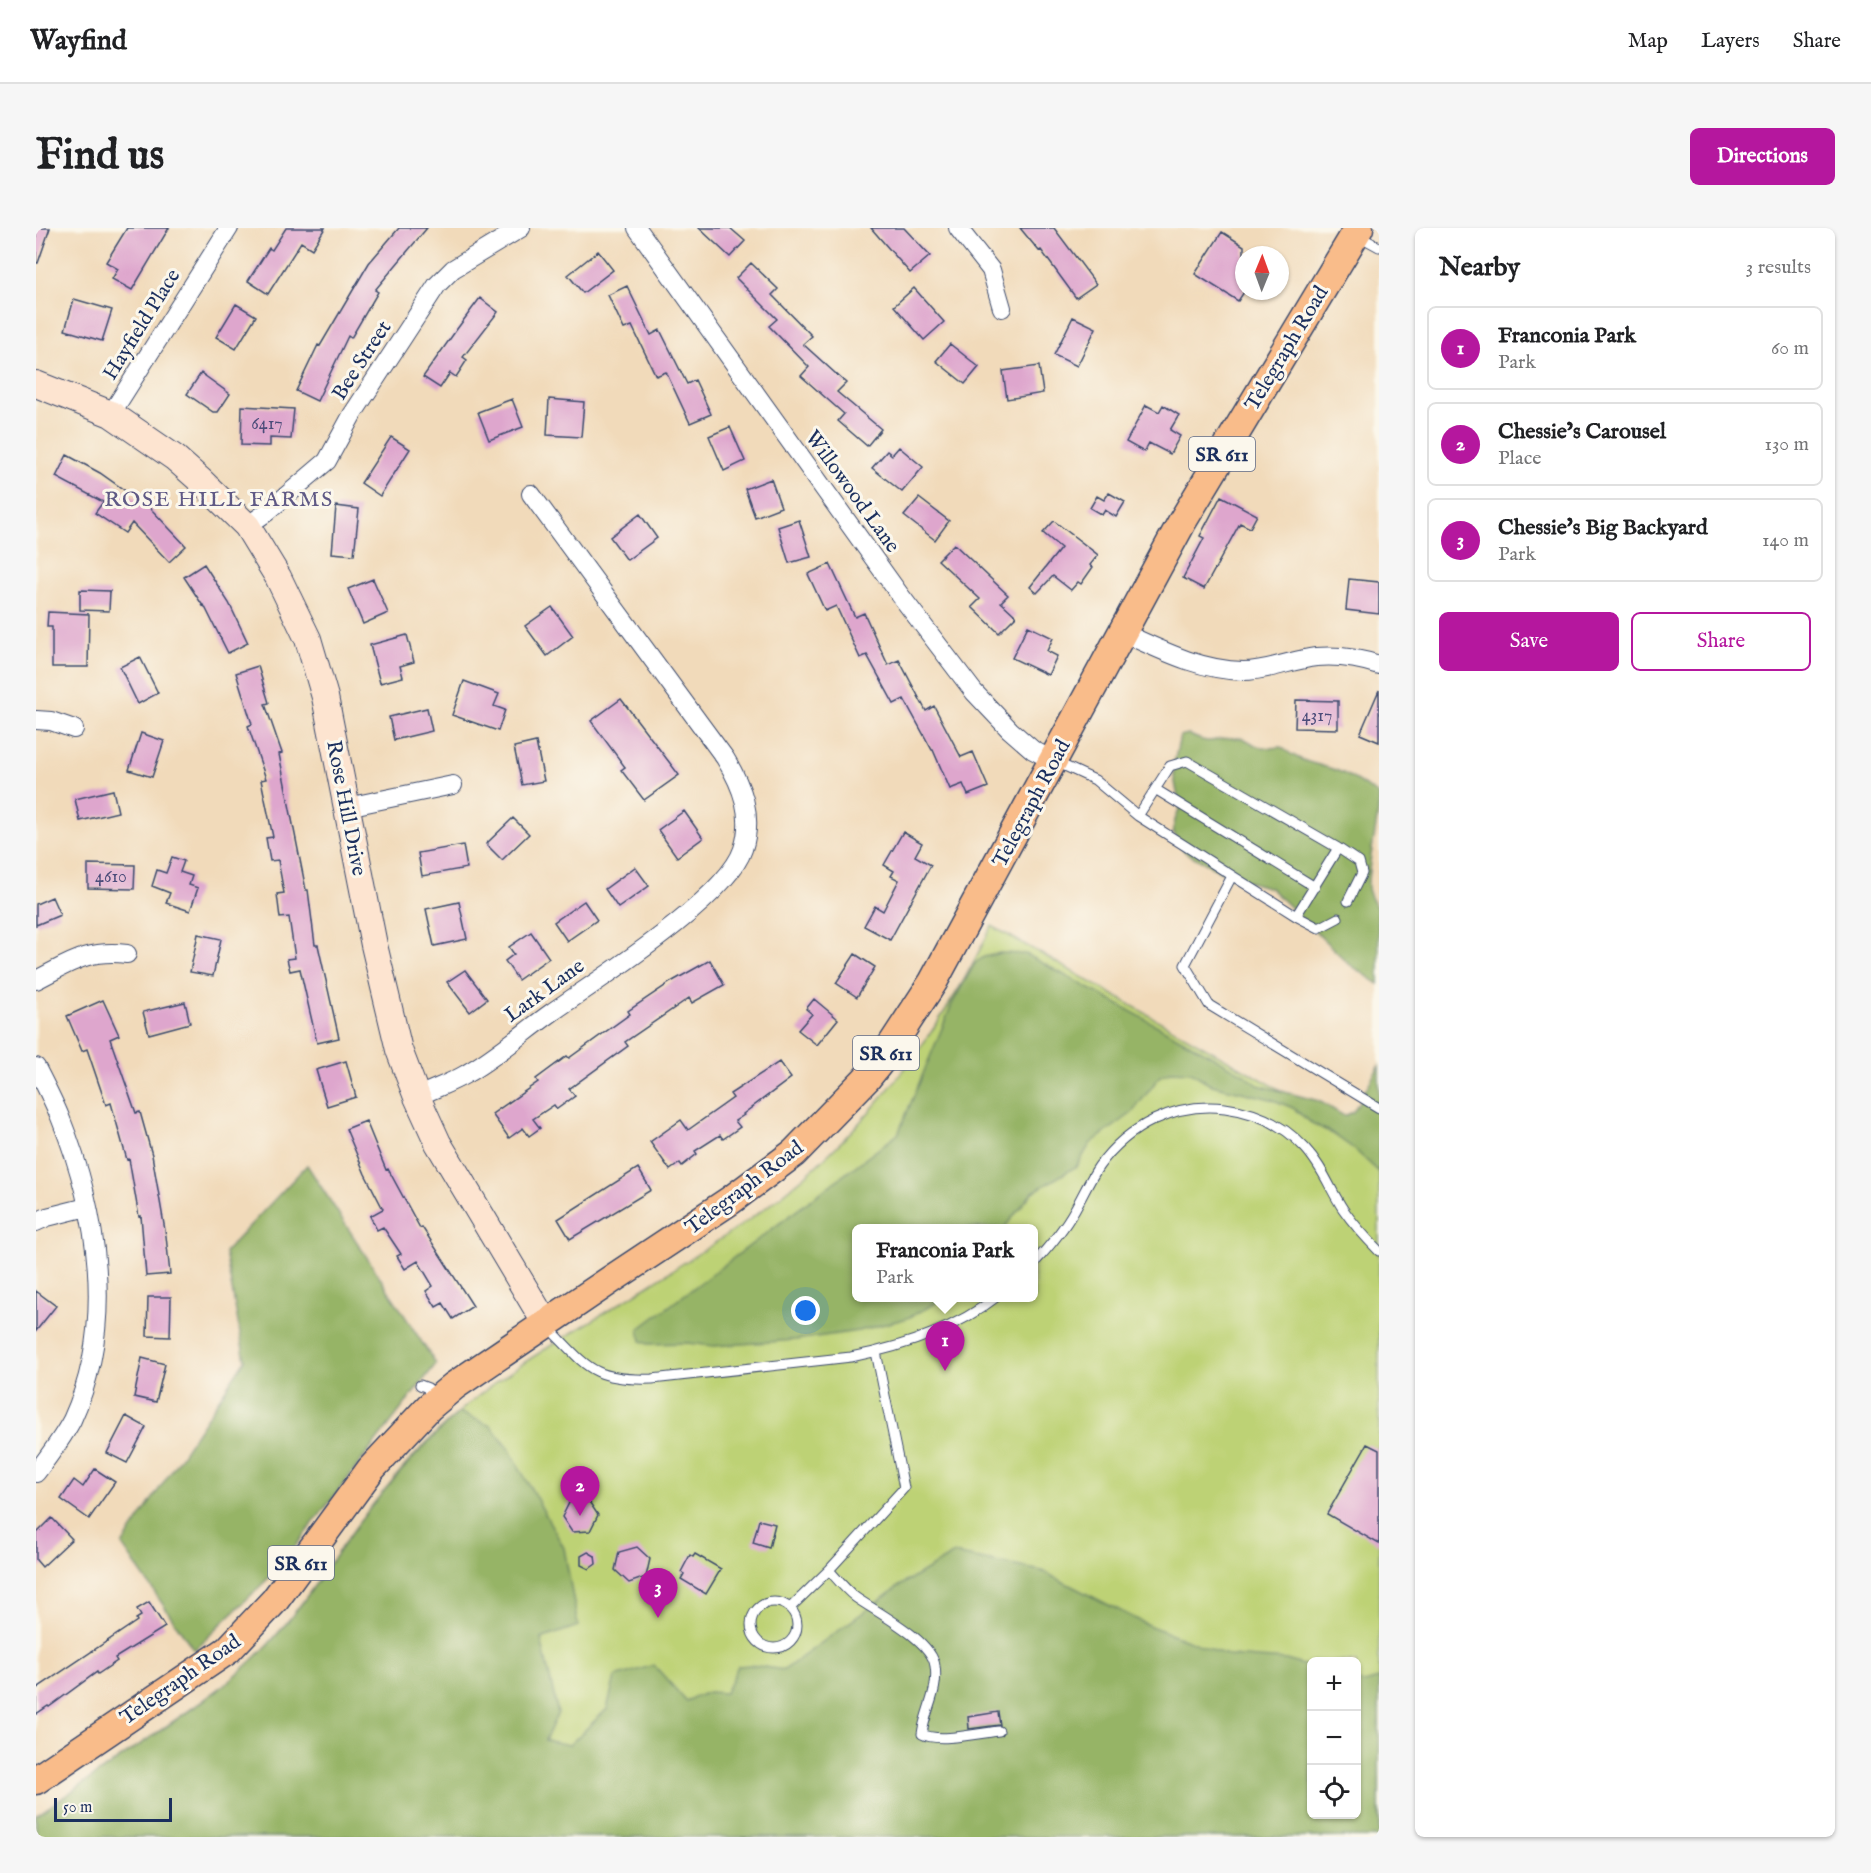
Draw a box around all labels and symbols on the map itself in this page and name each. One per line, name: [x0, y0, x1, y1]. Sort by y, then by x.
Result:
north arrow: [1235, 246, 1289, 300]
street label: Hayfield Place: [97, 264, 187, 385]
street label: Telegraph Road: [1239, 281, 1336, 416]
street label: Bee Street: [326, 316, 398, 406]
house number: 6417: [251, 413, 283, 436]
street label: Willowood Lane: [798, 425, 906, 559]
road number: SR 611: [1189, 437, 1255, 471]
district label: ROSE HILL FARMS: [104, 486, 334, 514]
house number: 4317: [1302, 705, 1332, 728]
street label: Telegraph Road: [987, 734, 1078, 872]
street label: Rose Hill Drive: [319, 738, 372, 879]
house number: 4610: [95, 866, 127, 889]
street label: Lark Lane: [500, 953, 590, 1029]
road number: SR 611: [853, 1036, 919, 1070]
street label: Telegraph Road: [680, 1134, 810, 1241]
your location: [791, 1296, 820, 1325]
pin: 1: [926, 1322, 964, 1371]
pin: 2: [560, 1466, 600, 1516]
road number: SR 611: [268, 1546, 334, 1580]
pin: 3: [638, 1568, 678, 1618]
street label: Telegraph Road: [115, 1628, 247, 1732]
scale bar: [54, 1795, 172, 1822]

